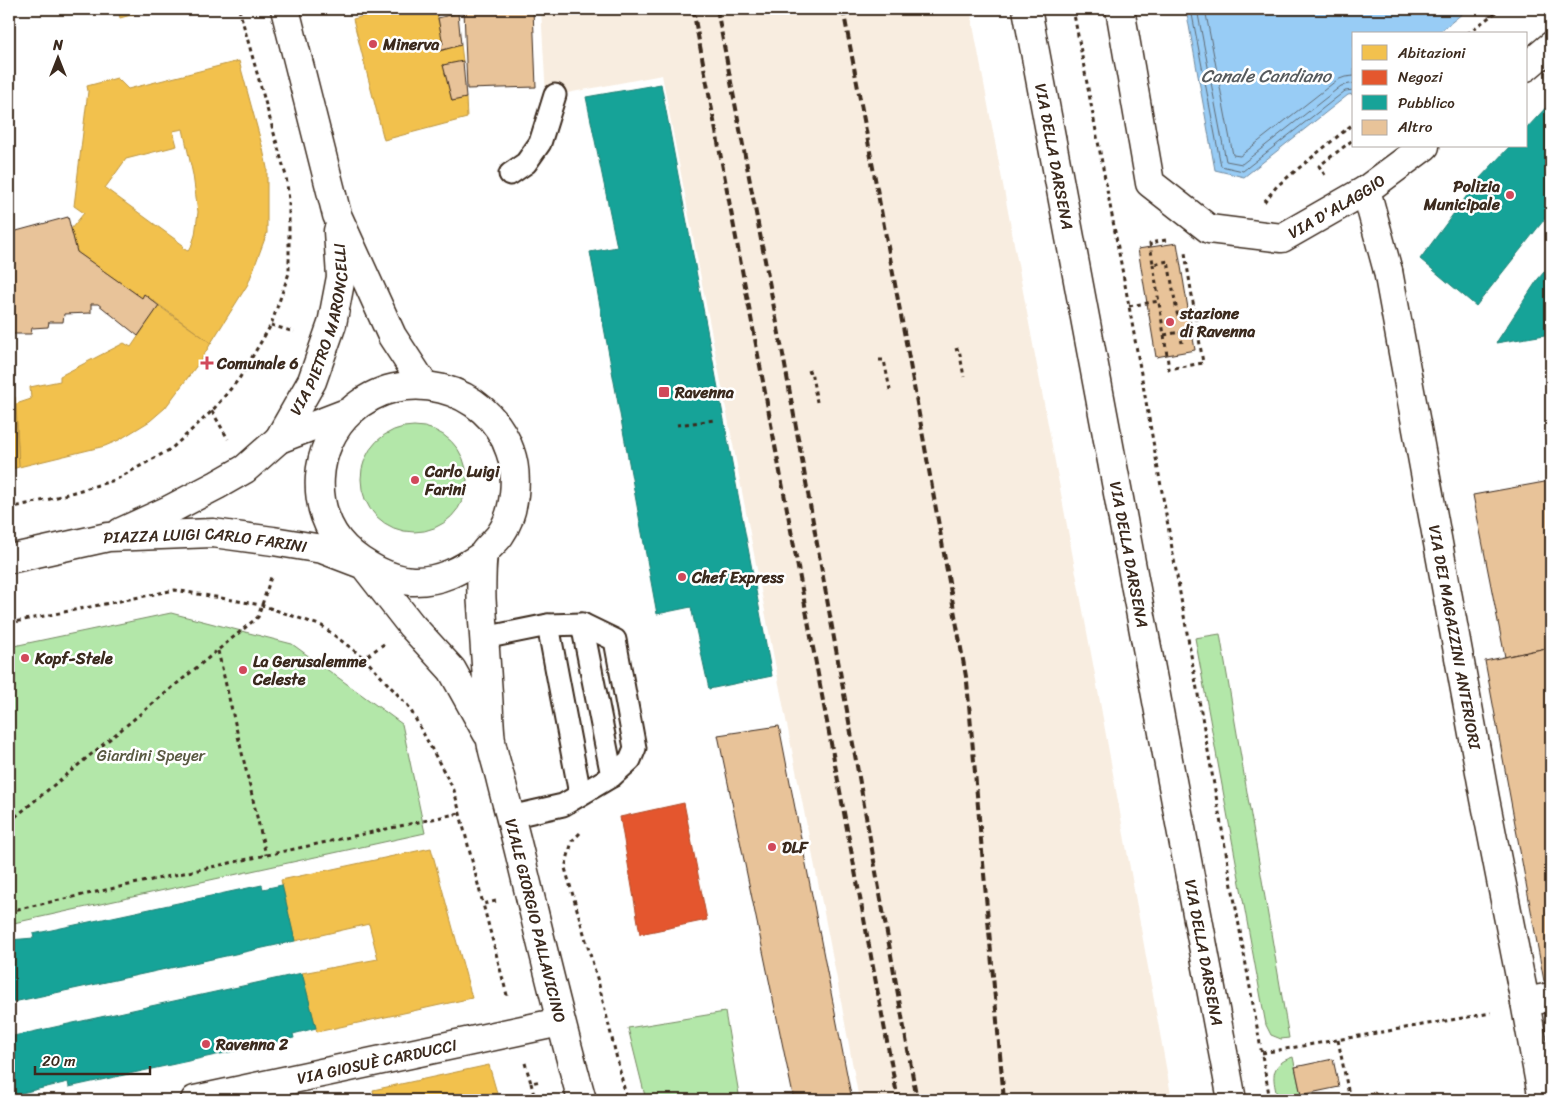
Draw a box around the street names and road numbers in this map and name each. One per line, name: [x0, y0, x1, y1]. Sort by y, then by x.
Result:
street label: VIA DELLA DARSENA: [1026, 81, 1082, 232]
street label: VIA D'ALAGGIO: [1282, 166, 1392, 247]
street label: VIA PIETRO MARONCELLI: [281, 242, 356, 421]
street label: VIA DELLA DARSENA: [1101, 479, 1157, 630]
street label: PIAZZA LUIGI CARLO FARINI: [103, 519, 309, 561]
street label: VIA DEI MAGAZZINI ANTERIORI: [1420, 522, 1490, 753]
street label: VIALE GIORGIO PALLAVICINO: [496, 815, 575, 1026]
street label: VIA DELLA DARSENA: [1176, 877, 1232, 1028]
street label: VIA GIOSUÈ CARDUCCI: [294, 1030, 460, 1093]

